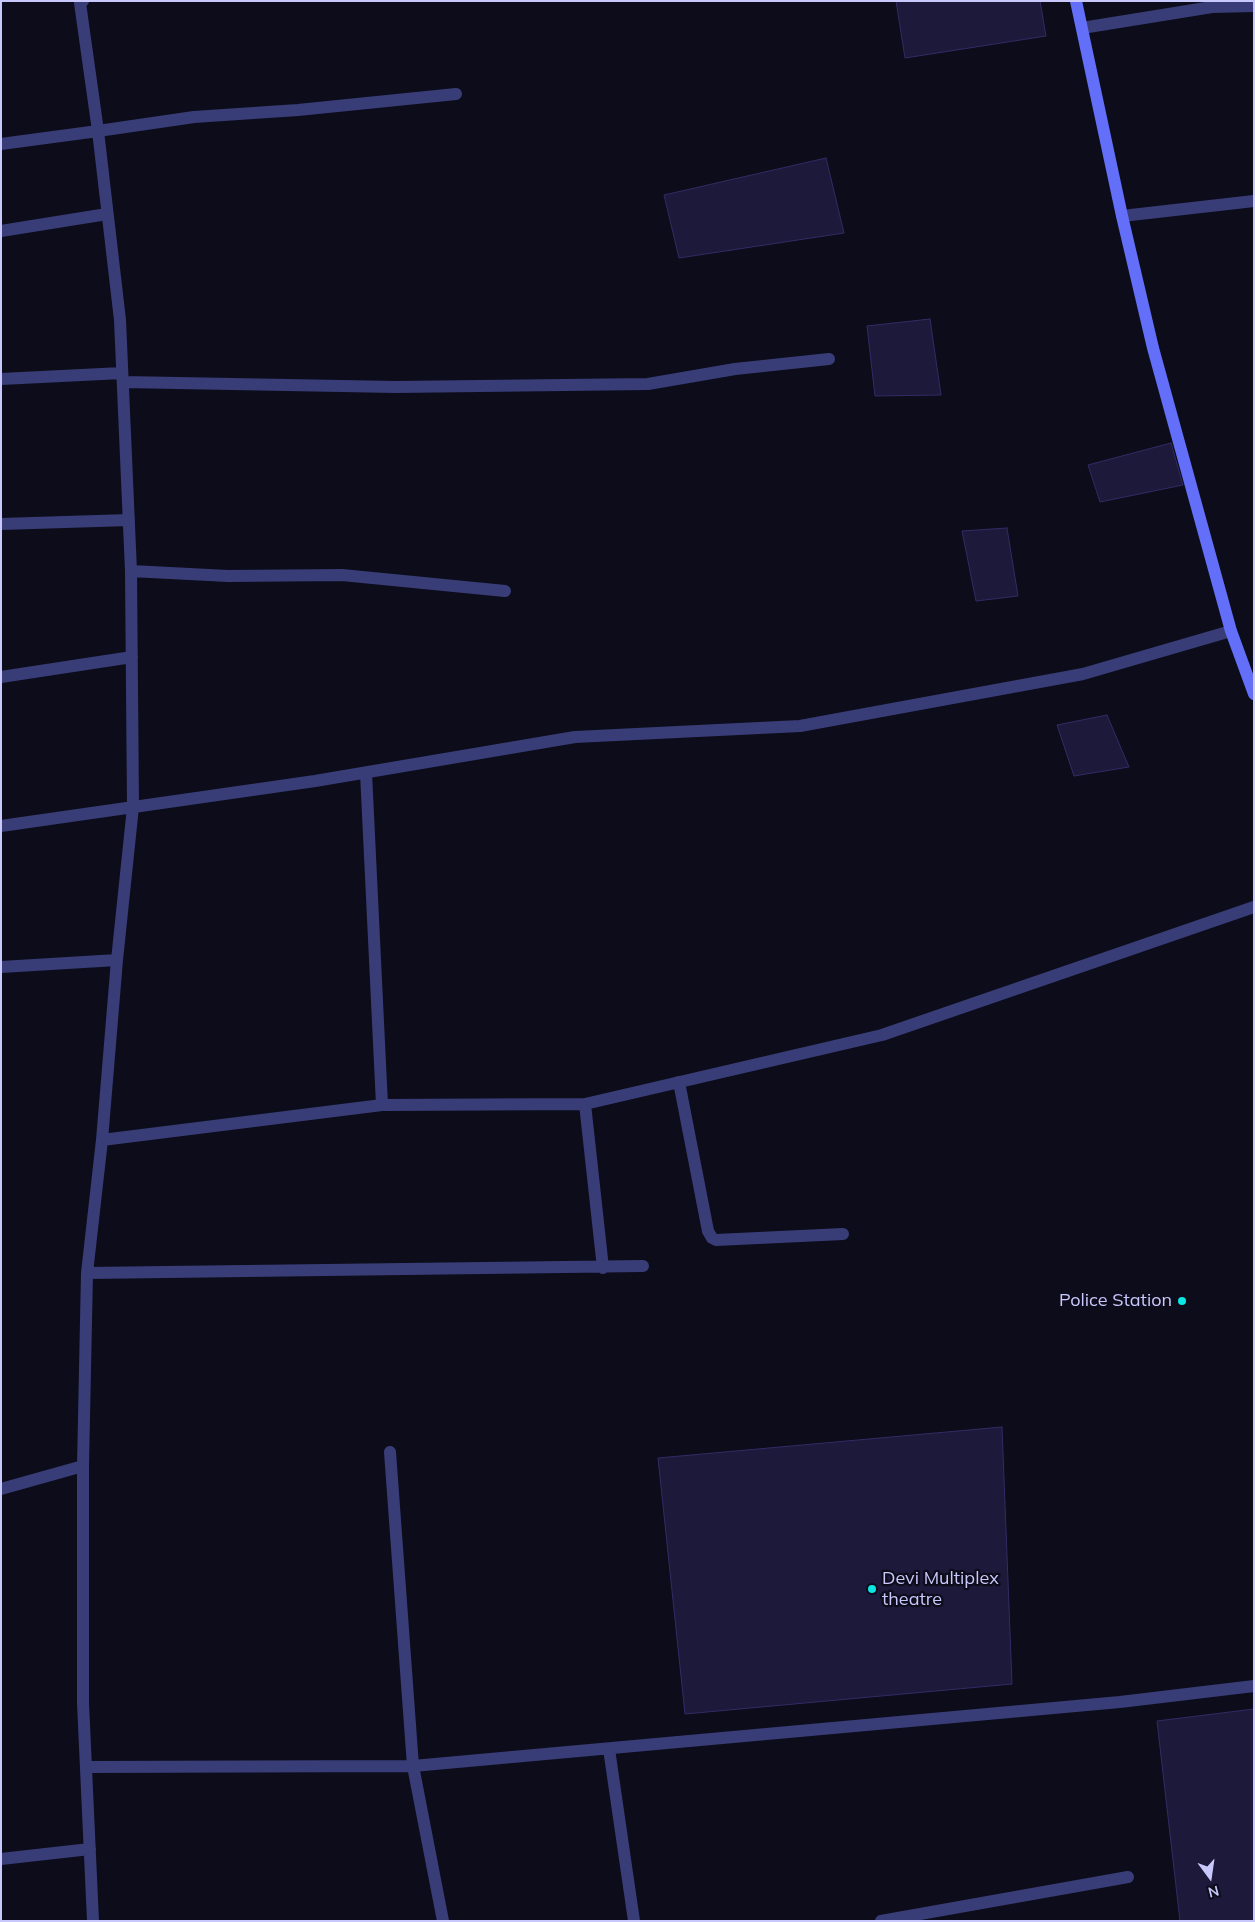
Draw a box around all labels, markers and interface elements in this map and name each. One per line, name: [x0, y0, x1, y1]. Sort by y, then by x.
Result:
place label: Police Station: [1059, 1290, 1172, 1312]
marker: Police Station: [1176, 1295, 1188, 1307]
place label: Devi Multiplex theatre: [882, 1568, 999, 1610]
marker: Devi Multiplex theatre: [866, 1583, 878, 1595]
north arrow: [1185, 1852, 1235, 1902]
text: N: [1206, 1882, 1221, 1902]

